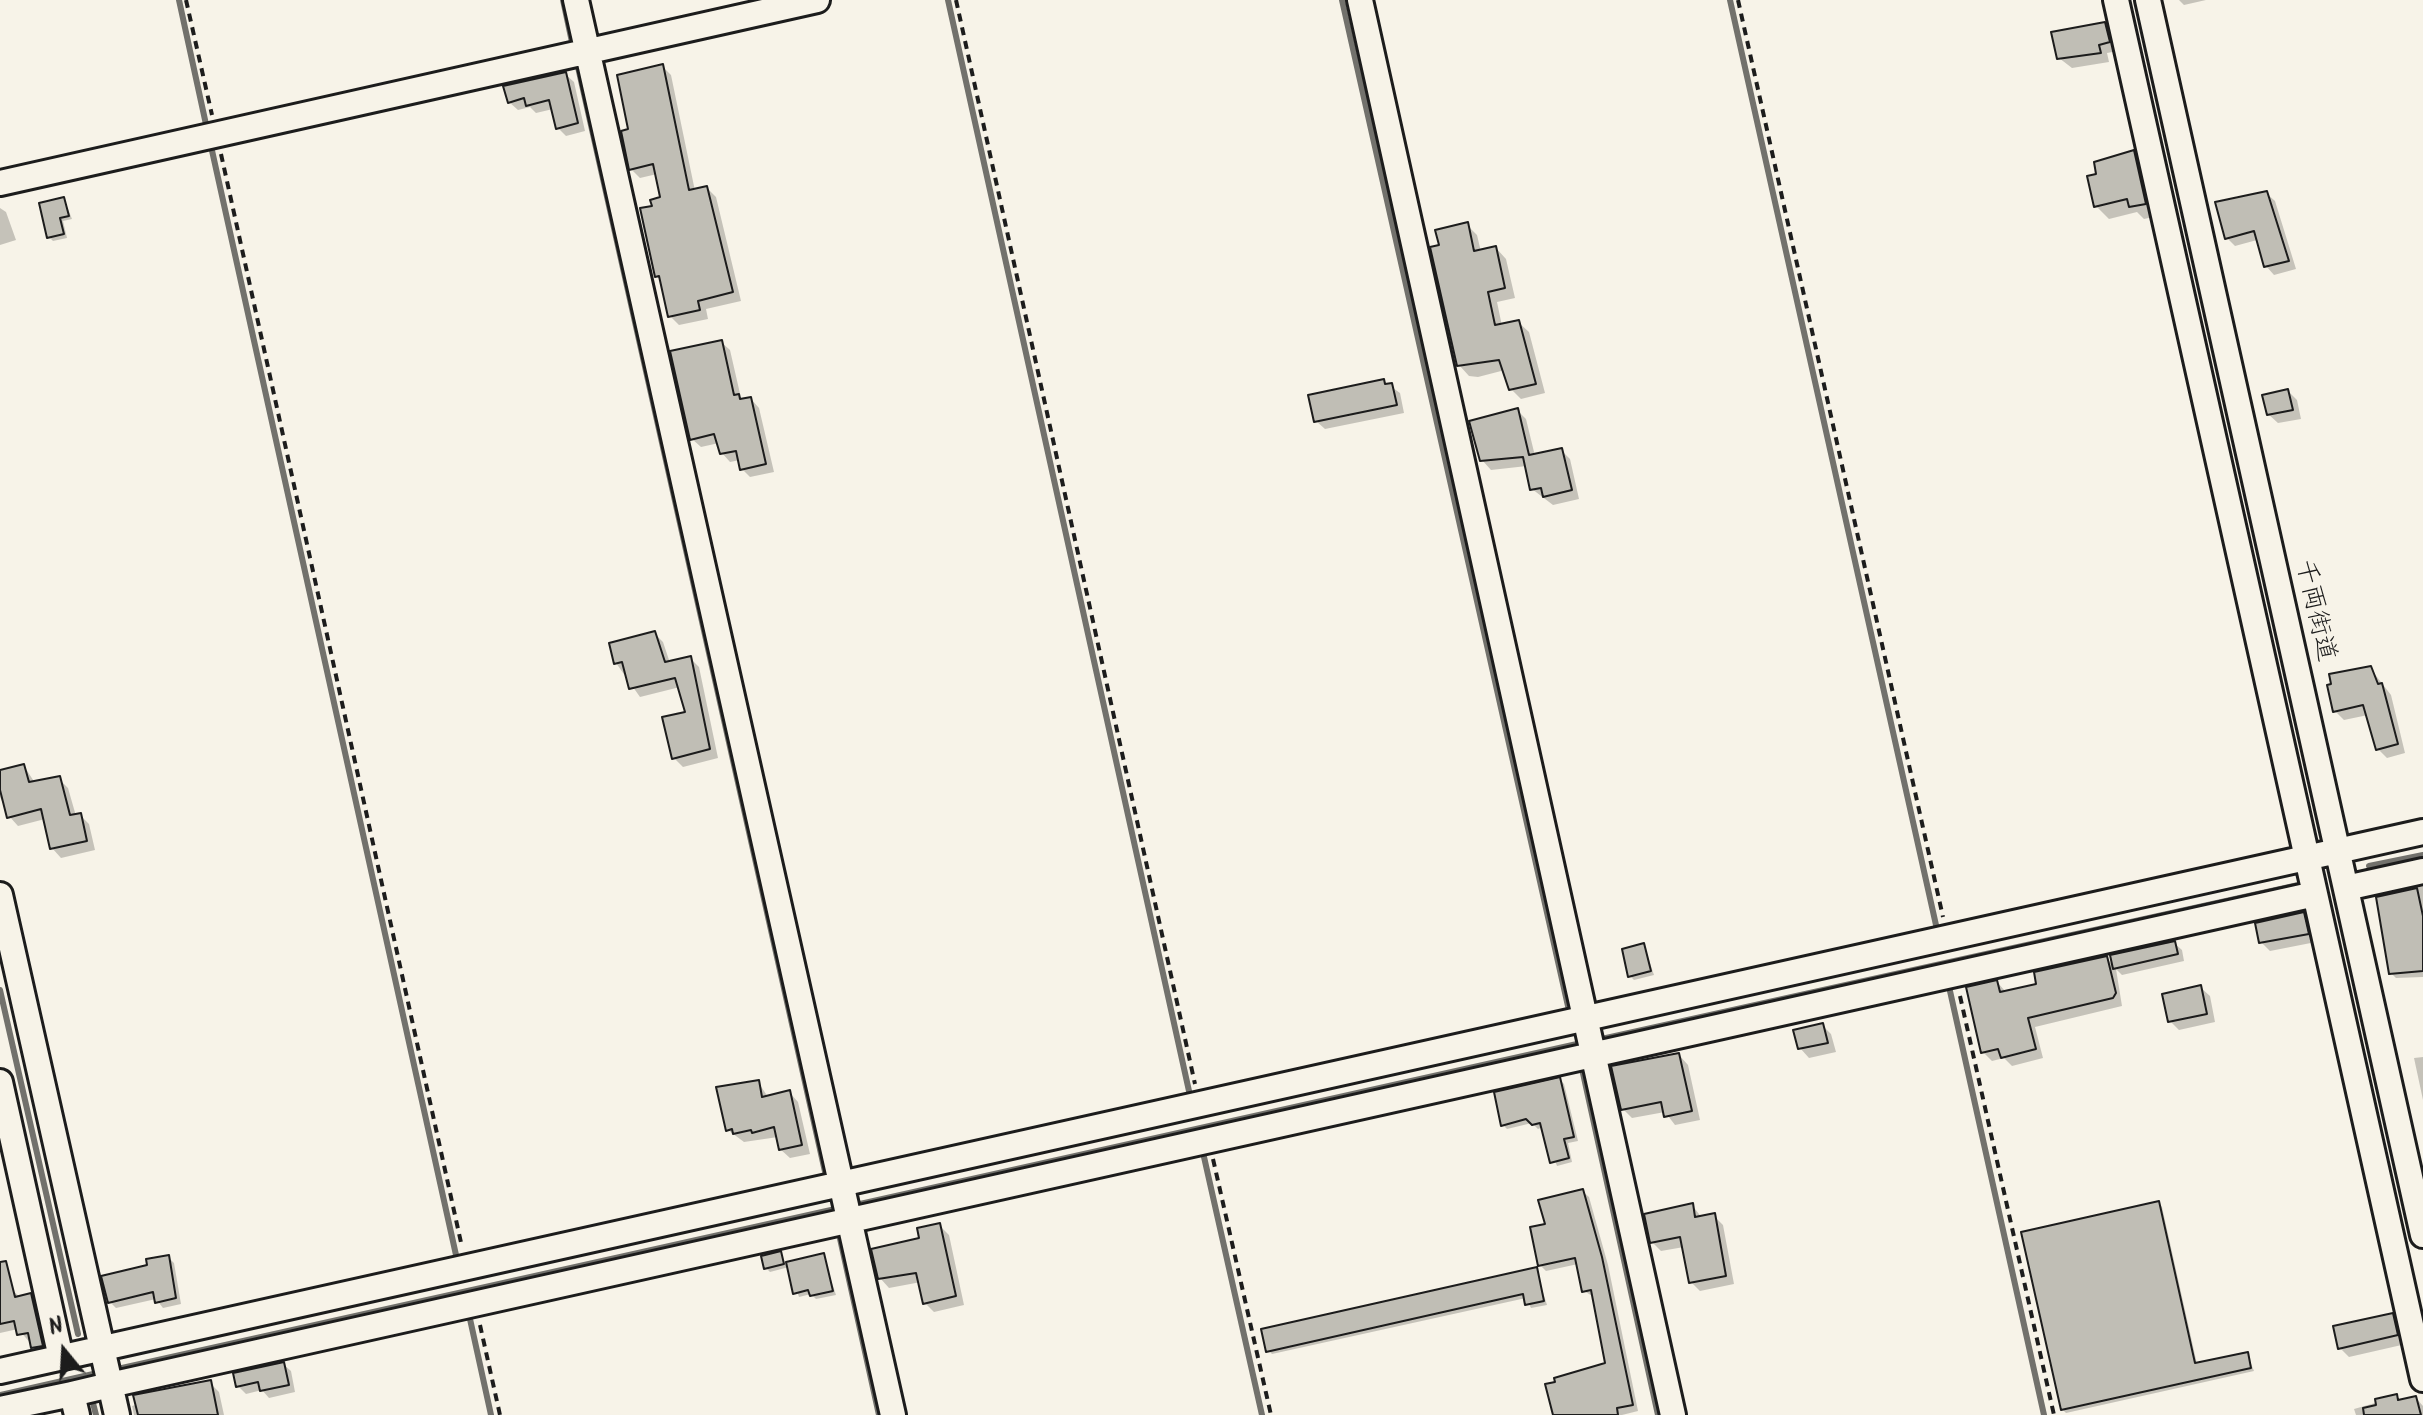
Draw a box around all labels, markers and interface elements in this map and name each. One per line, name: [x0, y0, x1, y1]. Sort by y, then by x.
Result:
street label: 千両街道: [2286, 557, 2340, 665]
text: N: [44, 1309, 68, 1346]
north arrow: [24, 1311, 104, 1391]

